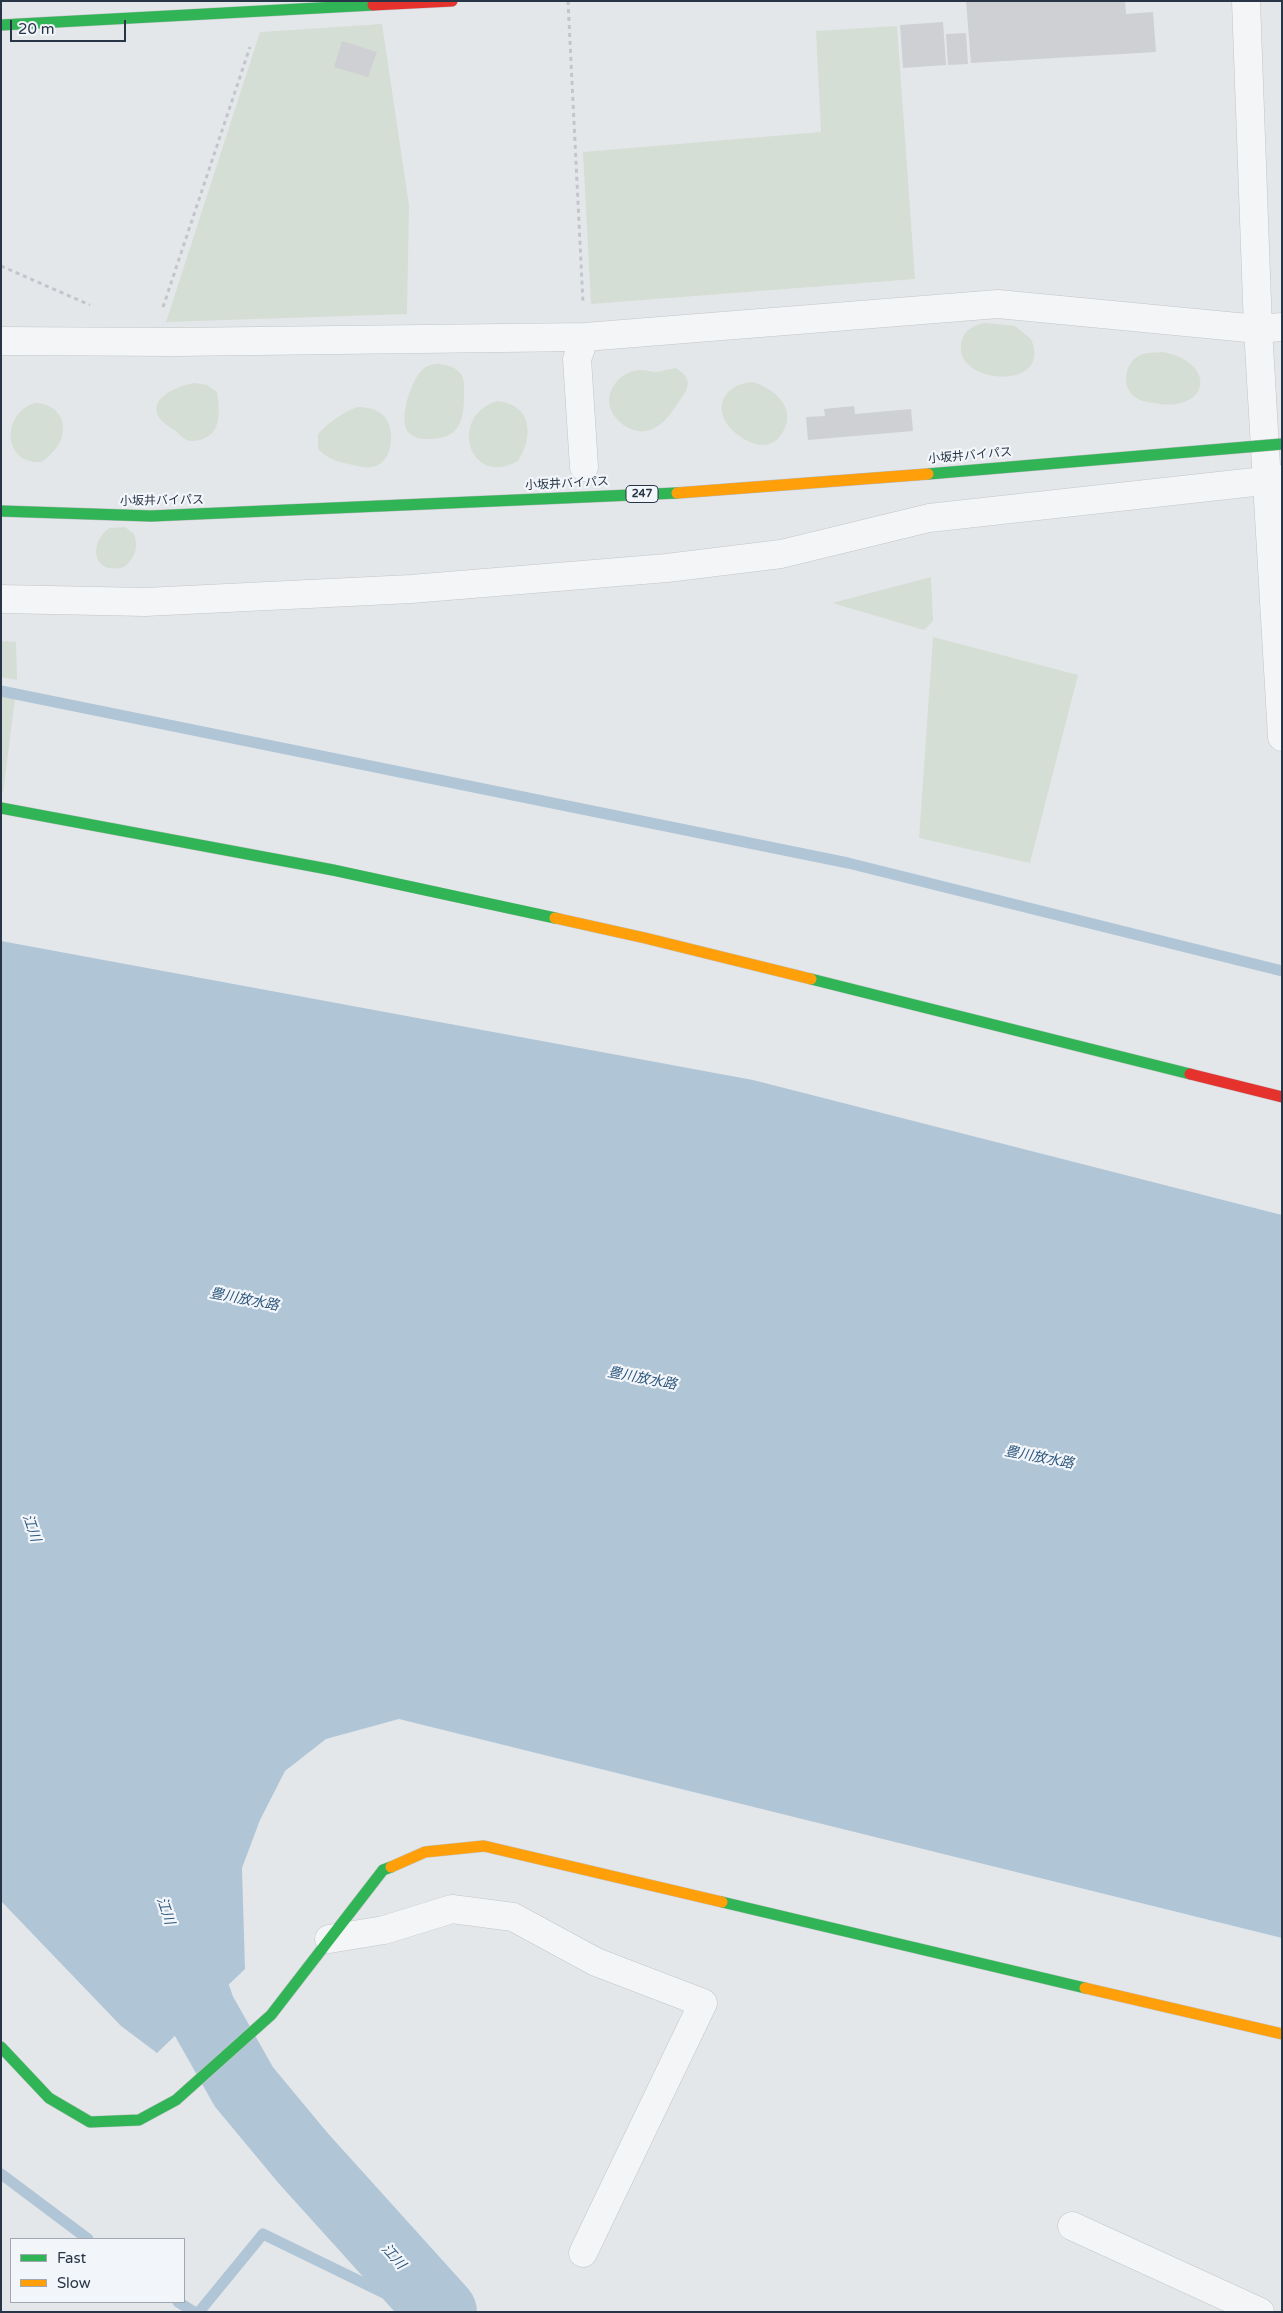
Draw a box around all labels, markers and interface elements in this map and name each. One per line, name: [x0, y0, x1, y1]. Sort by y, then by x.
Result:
scale bar: [12, 10, 129, 42]
text: 20 m: [18, 20, 55, 38]
street label: 小坂井バイパス: [928, 445, 1012, 467]
street label: 小坂井バイパス: [525, 475, 609, 493]
road number: 247: [626, 486, 658, 502]
street label: 小坂井バイパス: [120, 493, 204, 509]
water label: 豊川放水路: [208, 1285, 280, 1315]
water label: 豊川放水路: [606, 1364, 678, 1394]
water label: 豊川放水路: [1003, 1443, 1075, 1473]
water label: 江川: [18, 1512, 44, 1544]
water label: 江川: [152, 1895, 178, 1927]
legend: [10, 2238, 185, 2303]
water label: 江川: [377, 2241, 409, 2273]
text: Fast: [57, 2249, 86, 2267]
text: Slow: [57, 2274, 91, 2292]

